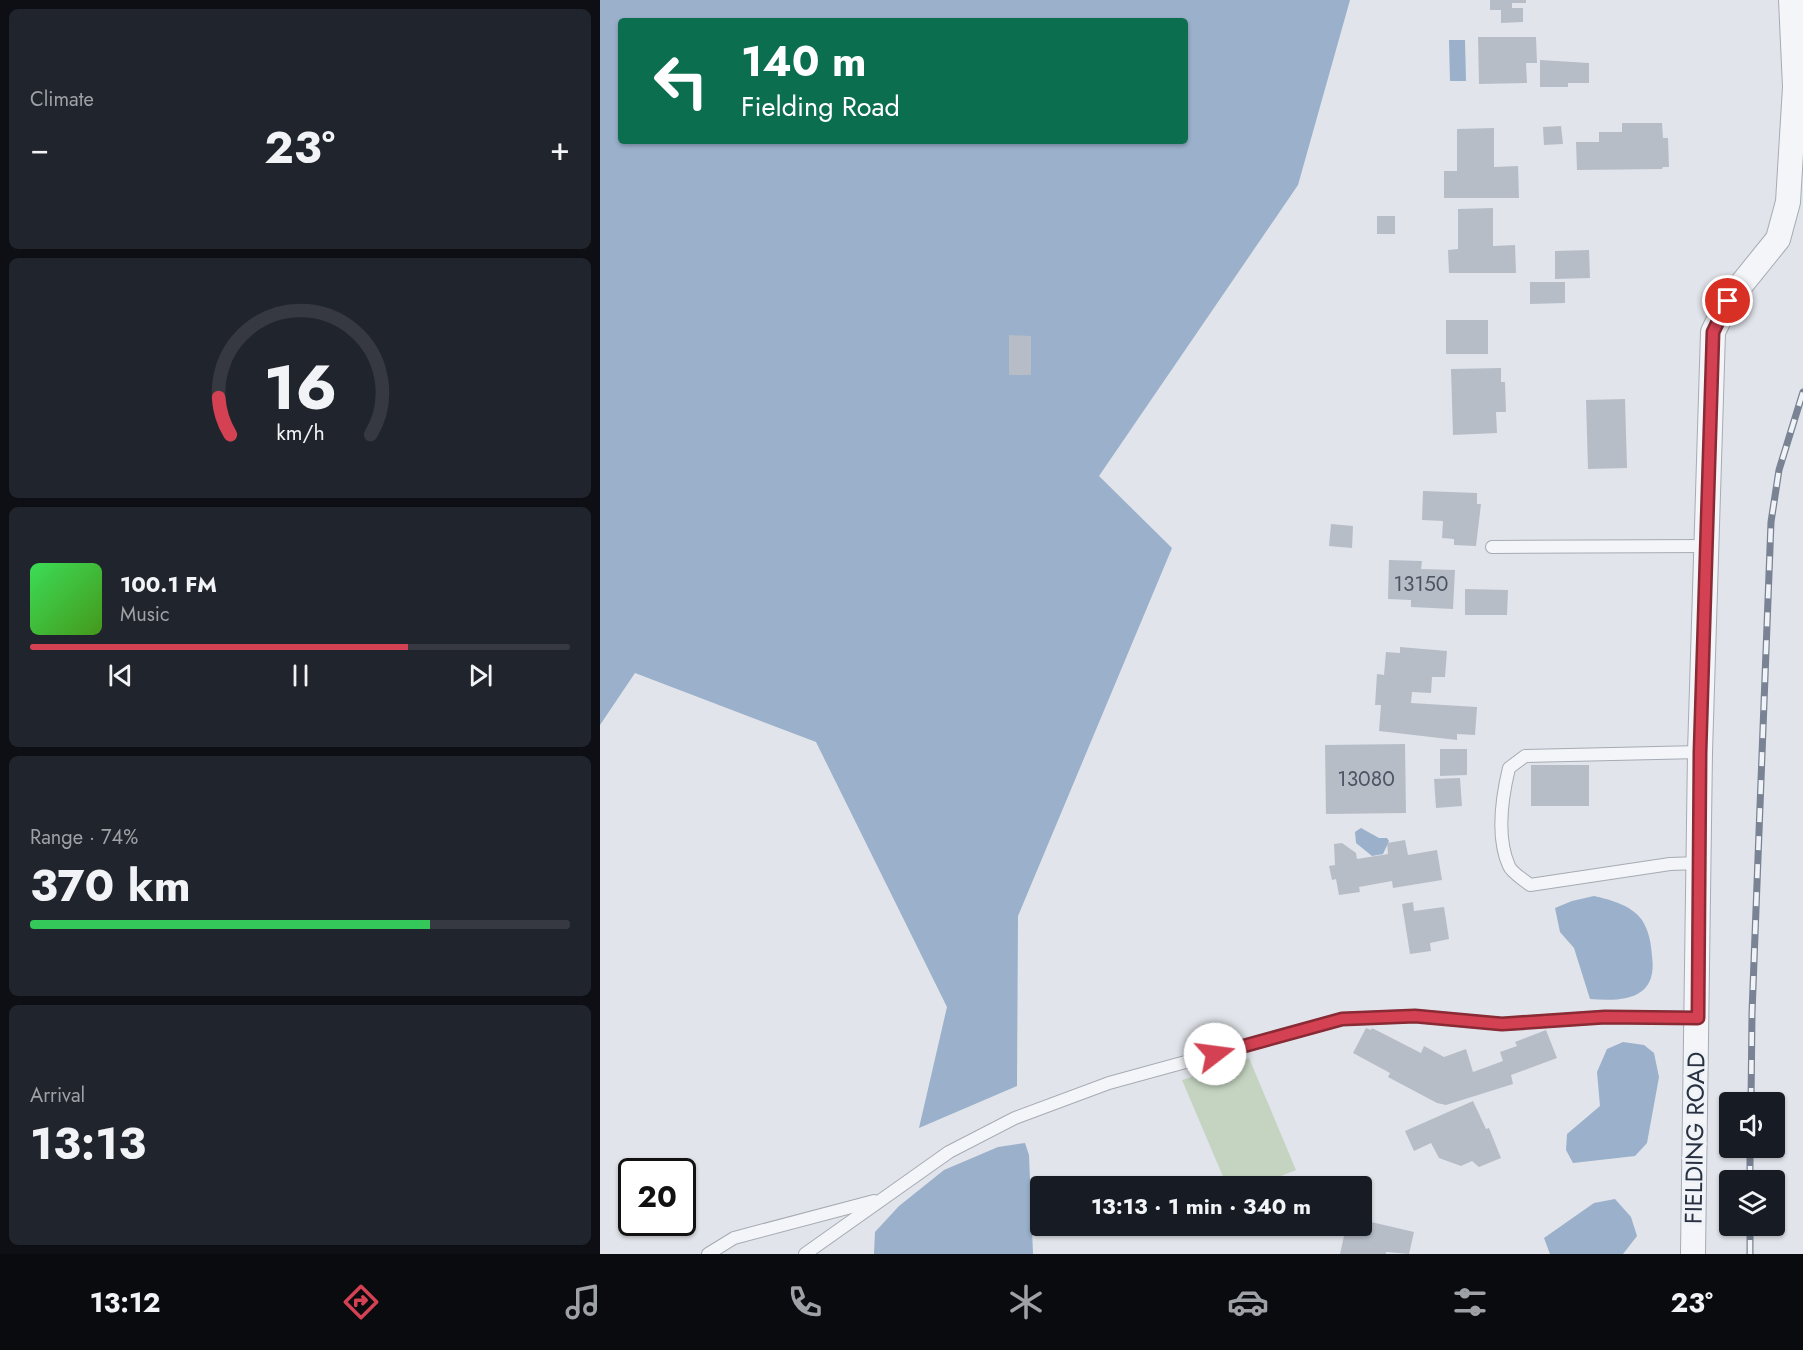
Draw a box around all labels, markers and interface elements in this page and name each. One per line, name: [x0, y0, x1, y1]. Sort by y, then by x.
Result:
text: 140 m: [741, 31, 867, 92]
icon: left: [642, 42, 720, 120]
text: Climate: [30, 85, 94, 114]
text: Fielding Road: [741, 87, 900, 126]
text: 23°: [264, 115, 335, 180]
text: −: [30, 125, 49, 172]
text: +: [550, 125, 570, 172]
pin: [1702, 275, 1753, 326]
icon: arrive: [1711, 284, 1744, 317]
text: 16: [263, 342, 337, 432]
text: km/h: [276, 417, 324, 448]
text: 100.1 FM: [120, 568, 217, 600]
house number: 13150: [1394, 569, 1448, 599]
text: Music: [120, 600, 170, 629]
icon: previous: [104, 659, 137, 692]
icon: pause: [284, 659, 317, 692]
icon: next: [464, 659, 497, 692]
house number: 13080: [1337, 764, 1395, 794]
text: Range · 74%: [30, 823, 138, 852]
text: 370 km: [30, 853, 191, 918]
position arrow: [1183, 1022, 1247, 1086]
street label: FIELDING ROAD: [1675, 1052, 1714, 1224]
text: Arrival: [30, 1081, 85, 1110]
map controls: [1719, 1092, 1785, 1236]
button: sound: [1719, 1092, 1785, 1158]
text: 13:13: [30, 1111, 146, 1176]
speed limit sign: 20: [618, 1158, 696, 1236]
button: layers: [1719, 1170, 1785, 1236]
text: 13:13 · 1 min · 340 m: [1091, 1190, 1311, 1222]
icon: directions: [340, 1281, 382, 1323]
icon: music: [562, 1281, 604, 1323]
icon: phone: [784, 1281, 826, 1323]
icon: climate: [1005, 1281, 1047, 1323]
icon: car: [1227, 1281, 1269, 1323]
icon: filters: [1449, 1281, 1491, 1323]
text: 13:12: [90, 1283, 161, 1322]
text: 23°: [1671, 1283, 1713, 1322]

